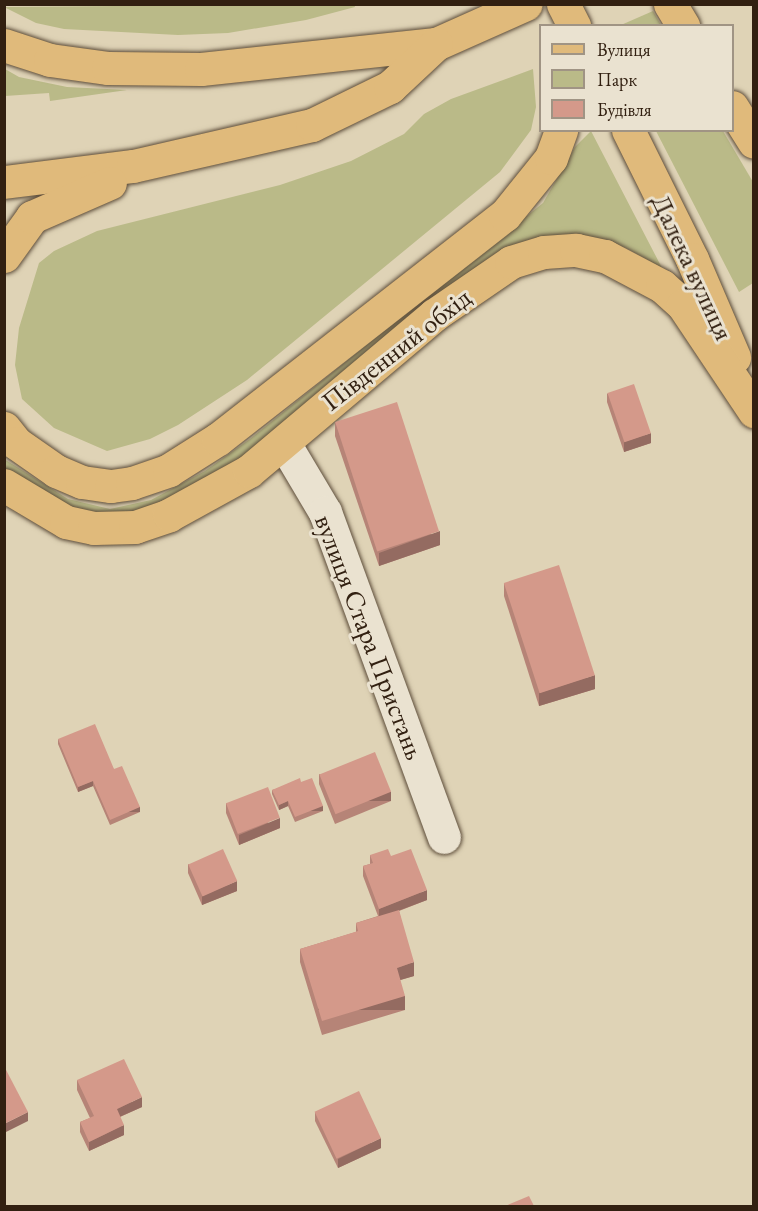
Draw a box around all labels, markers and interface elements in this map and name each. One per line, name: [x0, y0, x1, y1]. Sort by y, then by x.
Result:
legend: [539, 24, 734, 132]
text: Вулиця: [597, 38, 650, 61]
text: Парк: [597, 68, 637, 91]
text: Будівля: [597, 98, 652, 121]
street label: Далека вулиця: [645, 189, 741, 345]
street label: Південний обхід: [315, 281, 477, 417]
street label: вулиця Стара Пристань: [308, 510, 432, 764]

